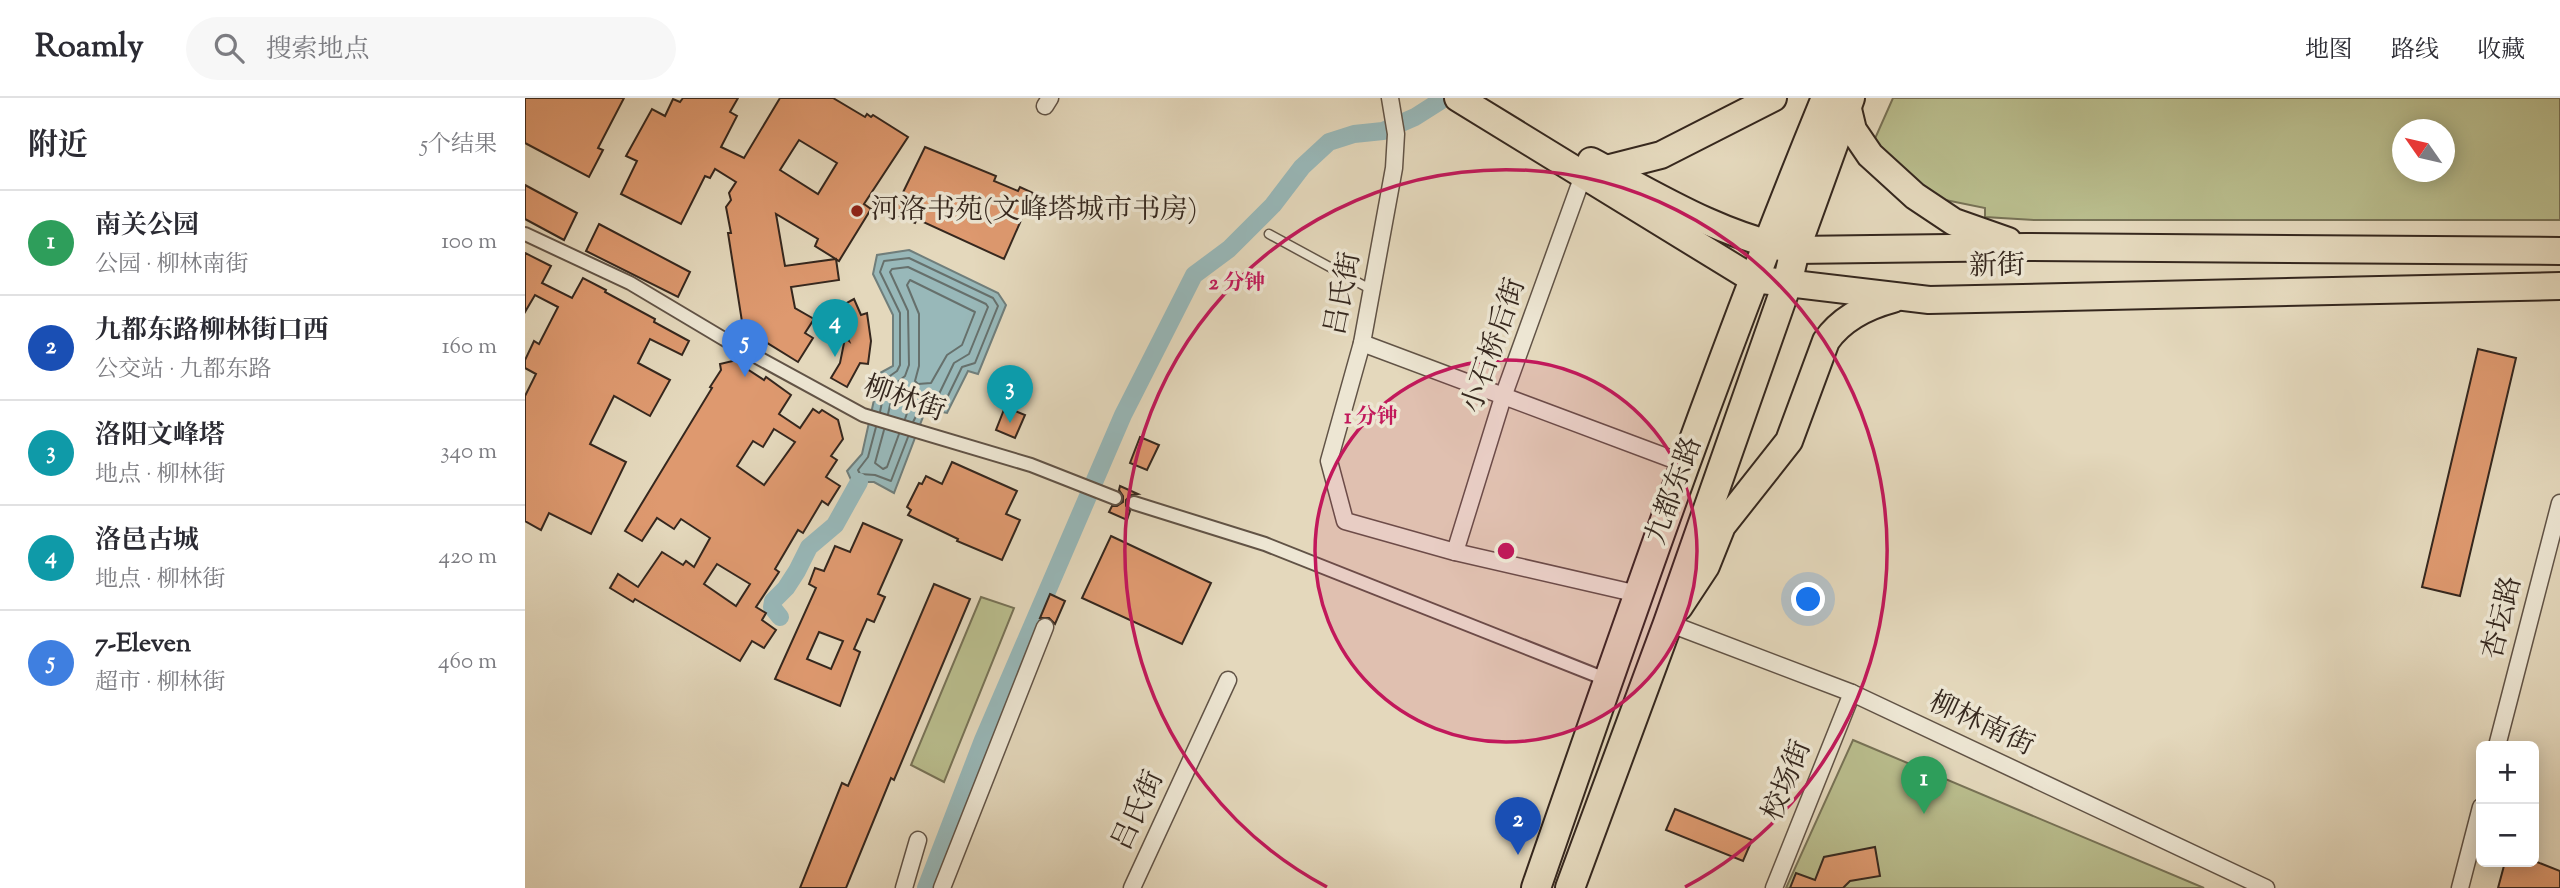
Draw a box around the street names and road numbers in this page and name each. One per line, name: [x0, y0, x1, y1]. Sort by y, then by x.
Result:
street label: 新街: [1969, 247, 2025, 287]
street label: 吕氏街: [1316, 249, 1372, 339]
street label: 小石桥后街: [1453, 273, 1537, 419]
street label: 柳林街: [858, 367, 950, 433]
street label: 九都东路: [1637, 432, 1713, 550]
street label: 杏坛路: [2473, 572, 2533, 664]
street label: 柳林南街: [1922, 683, 2040, 767]
street label: 校场街: [1754, 735, 1822, 827]
street label: 吕氏街: [1103, 764, 1175, 858]

